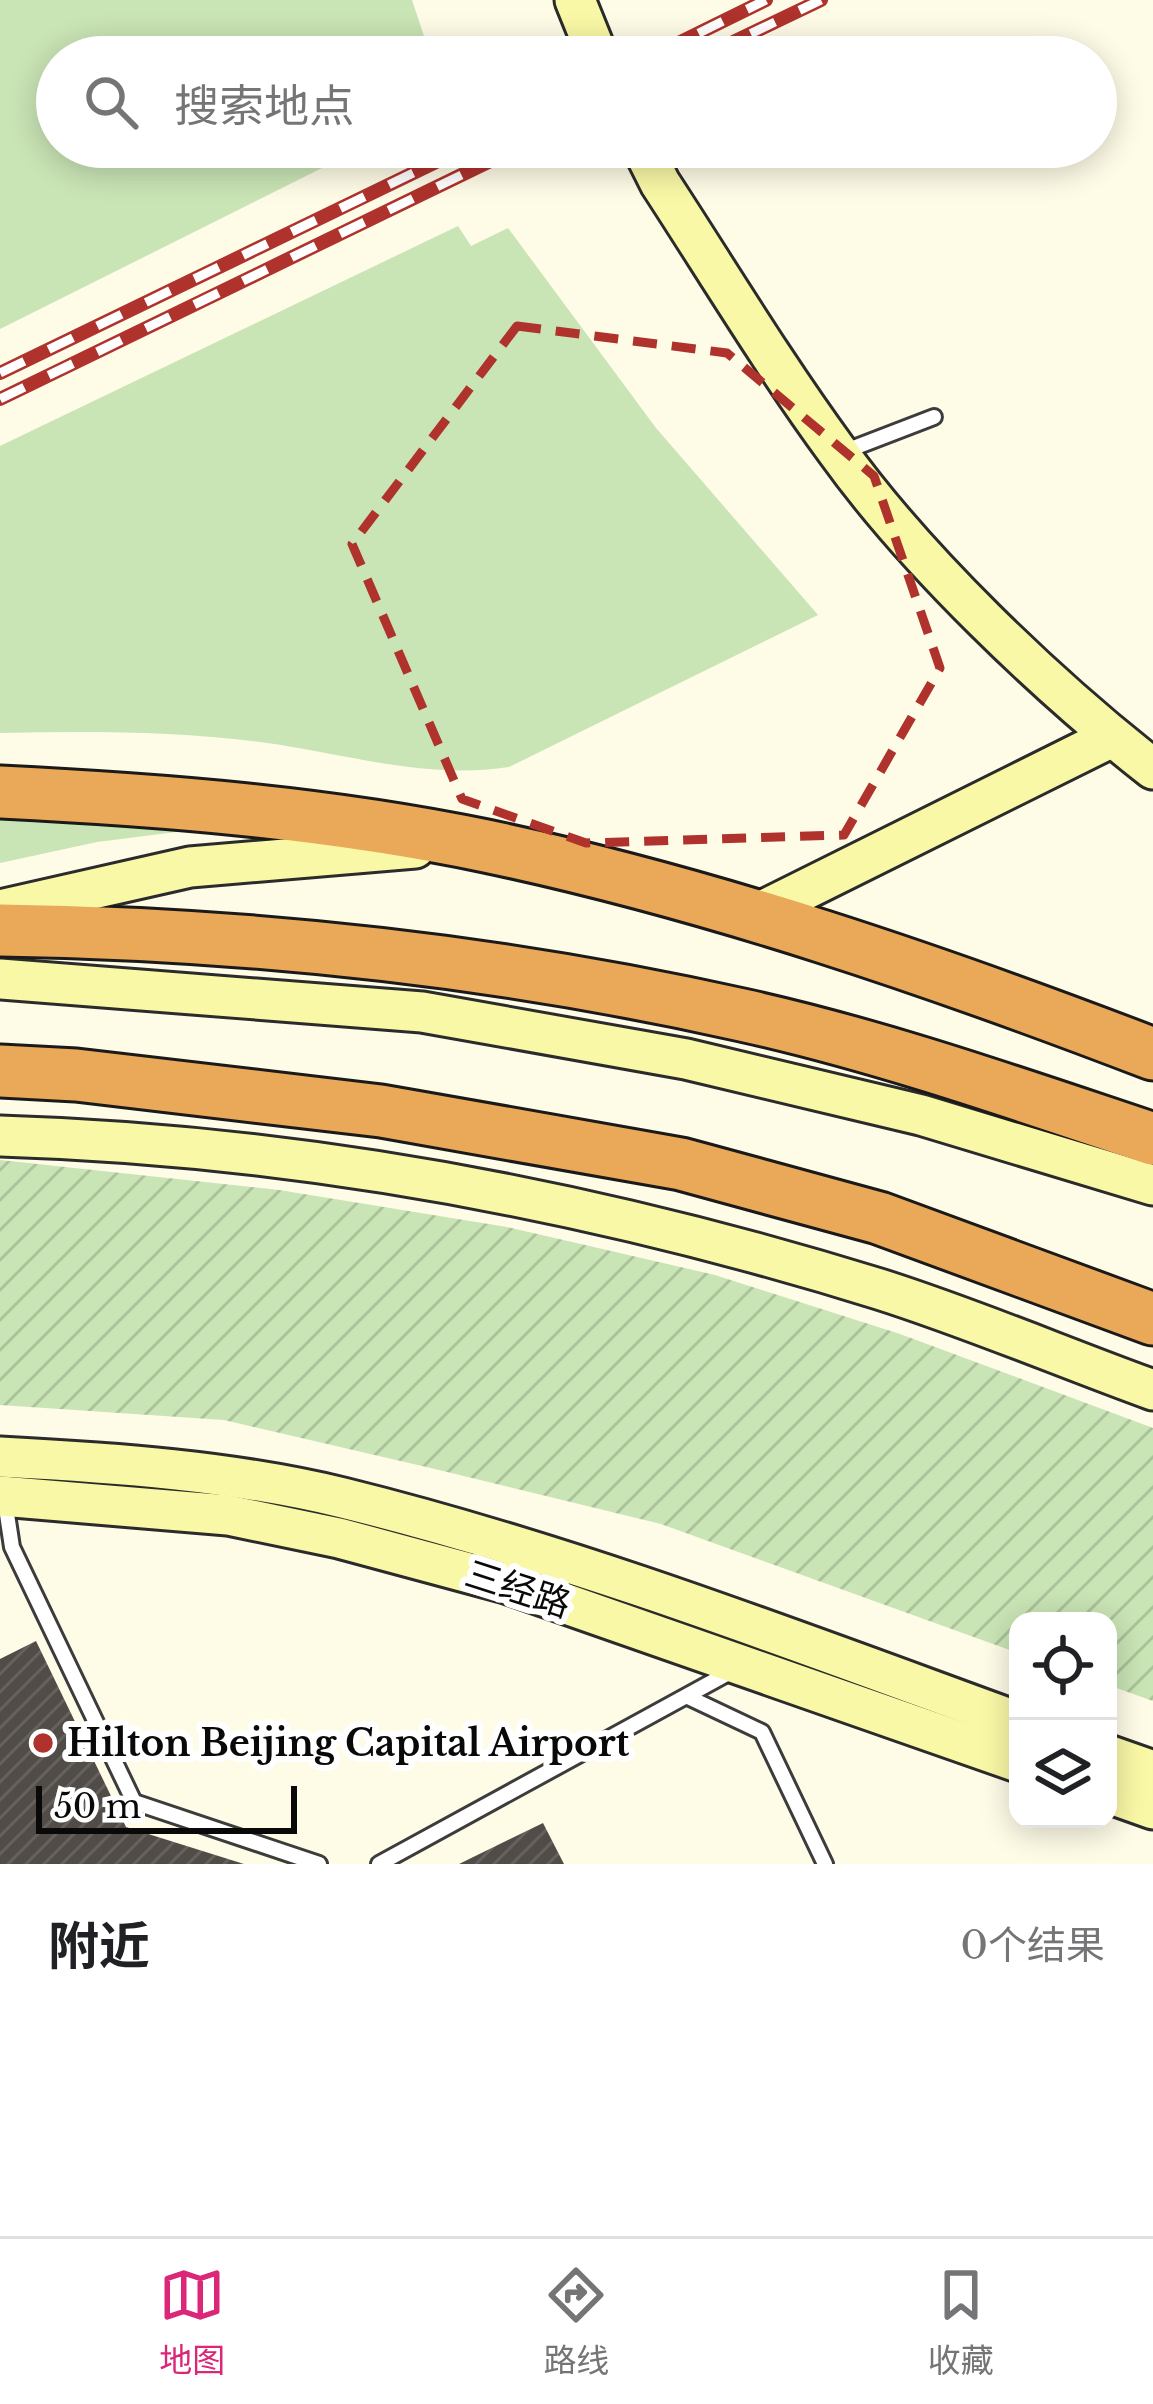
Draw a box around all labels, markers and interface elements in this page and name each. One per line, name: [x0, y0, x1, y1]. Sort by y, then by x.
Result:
search box: [36, 36, 1117, 168]
icon: search: [78, 69, 144, 135]
text: 搜索地点: [174, 78, 354, 134]
street label: 三经路: [460, 1551, 576, 1627]
map controls: [1009, 1612, 1117, 1828]
button: locate: [1009, 1612, 1117, 1720]
button: layers: [1009, 1720, 1117, 1828]
place label: Hilton Beijing Capital Airport: [67, 1721, 630, 1766]
marker: Hilton Beijing Capital Airport: [30, 1730, 56, 1756]
scale bar: [36, 1780, 297, 1833]
text: 50 m: [54, 1786, 141, 1827]
text: 附近: [48, 1915, 150, 1978]
text: 0个结果: [960, 1921, 1105, 1970]
tab: 地图: [159, 2262, 225, 2382]
tab: 路线: [543, 2262, 609, 2382]
tab: 收藏: [928, 2262, 994, 2382]

